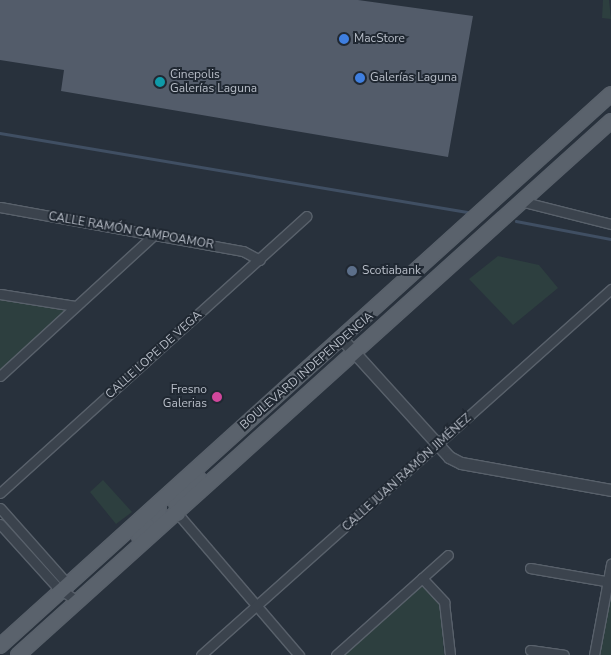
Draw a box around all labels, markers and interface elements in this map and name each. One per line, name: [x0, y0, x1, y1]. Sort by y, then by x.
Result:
place label: MacStore: [354, 32, 405, 46]
marker: MacStore: [338, 33, 350, 45]
place label: Cinepolis Galerías Laguna: [170, 68, 257, 96]
place label: Galerías Laguna: [370, 71, 457, 85]
marker: Galerías Laguna: [354, 72, 366, 84]
marker: Cinepolis Galerías Laguna: [154, 76, 166, 88]
street label: CALLE RAMÓN CAMPOAMOR: [47, 209, 215, 253]
place label: Scotiabank: [362, 264, 421, 278]
marker: Scotiabank: [346, 265, 358, 277]
street label: CALLE LOPE DE VEGA: [103, 308, 205, 402]
street label: BOULEVARD INDEPENDENCIA: [237, 309, 377, 433]
place label: Fresno Galerias: [163, 383, 207, 411]
marker: Fresno Galerias: [211, 391, 223, 403]
street label: CALLE JUAN RAMÓN JIMÉNEZ: [340, 411, 474, 535]

